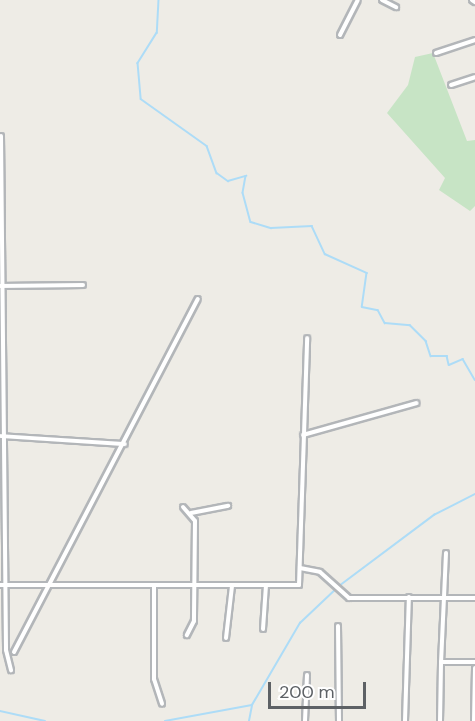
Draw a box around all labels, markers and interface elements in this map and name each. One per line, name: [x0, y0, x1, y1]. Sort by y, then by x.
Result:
scale bar: [271, 670, 368, 708]
text: 200 m: [279, 680, 335, 704]

